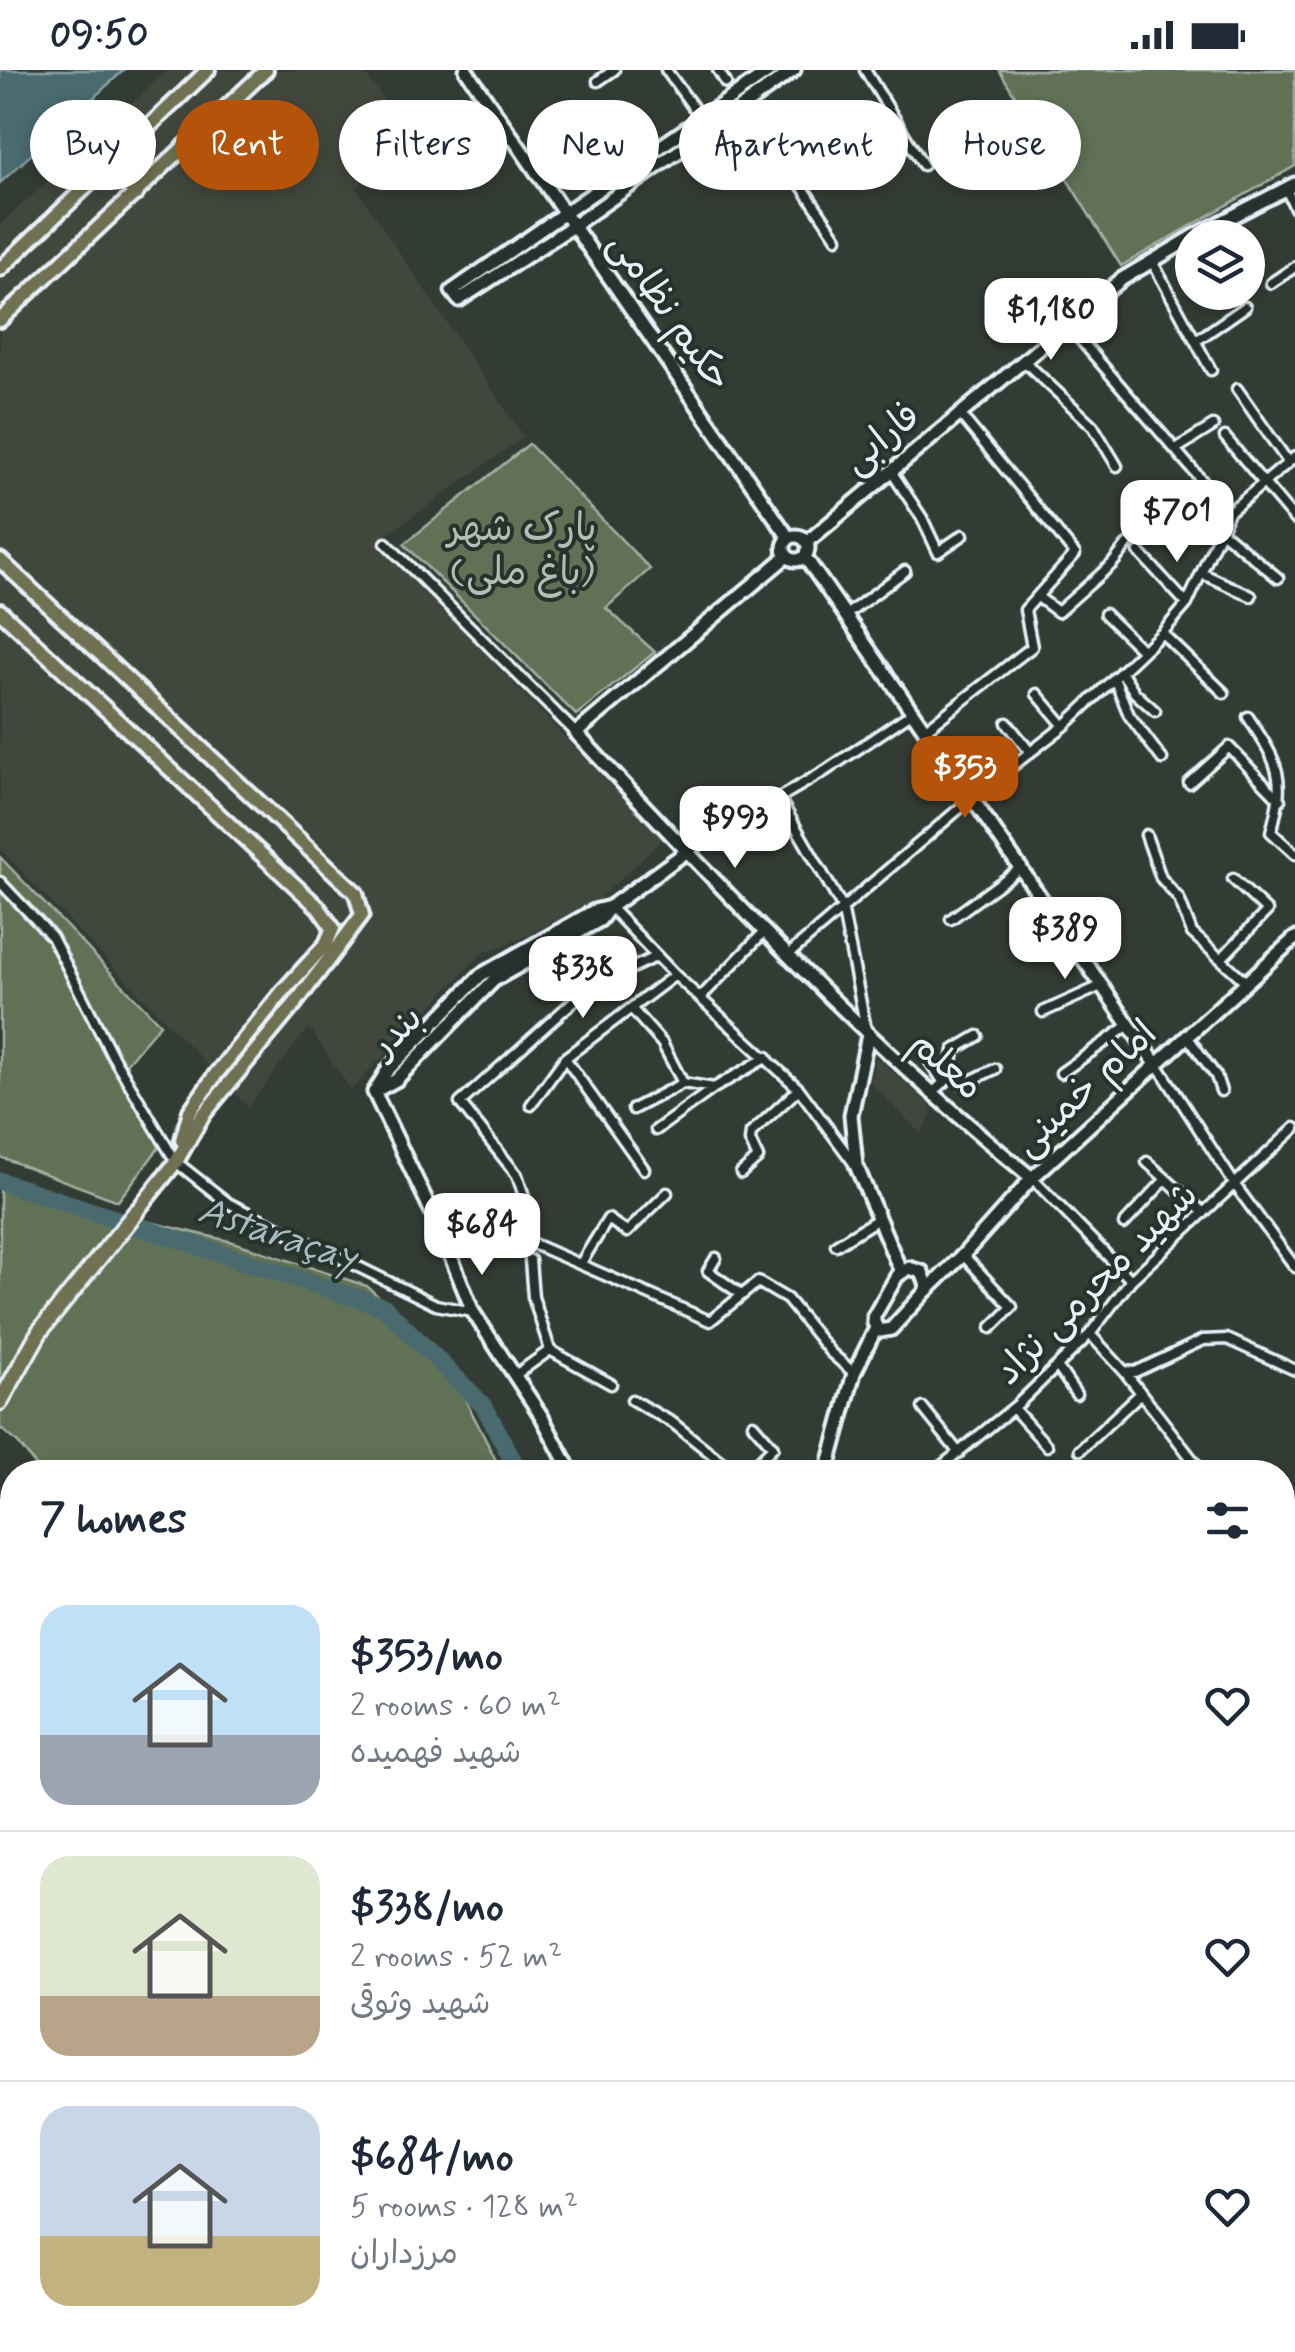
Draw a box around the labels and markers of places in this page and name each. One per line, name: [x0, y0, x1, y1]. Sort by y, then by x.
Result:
pin: $1,180: [970, 278, 1132, 363]
pin: $701: [1118, 480, 1236, 565]
pin: $353: [906, 736, 1024, 821]
pin: $993: [676, 786, 794, 871]
pin: $389: [1006, 897, 1124, 982]
pin: $338: [524, 936, 642, 1021]
pin: $684: [423, 1193, 541, 1278]

